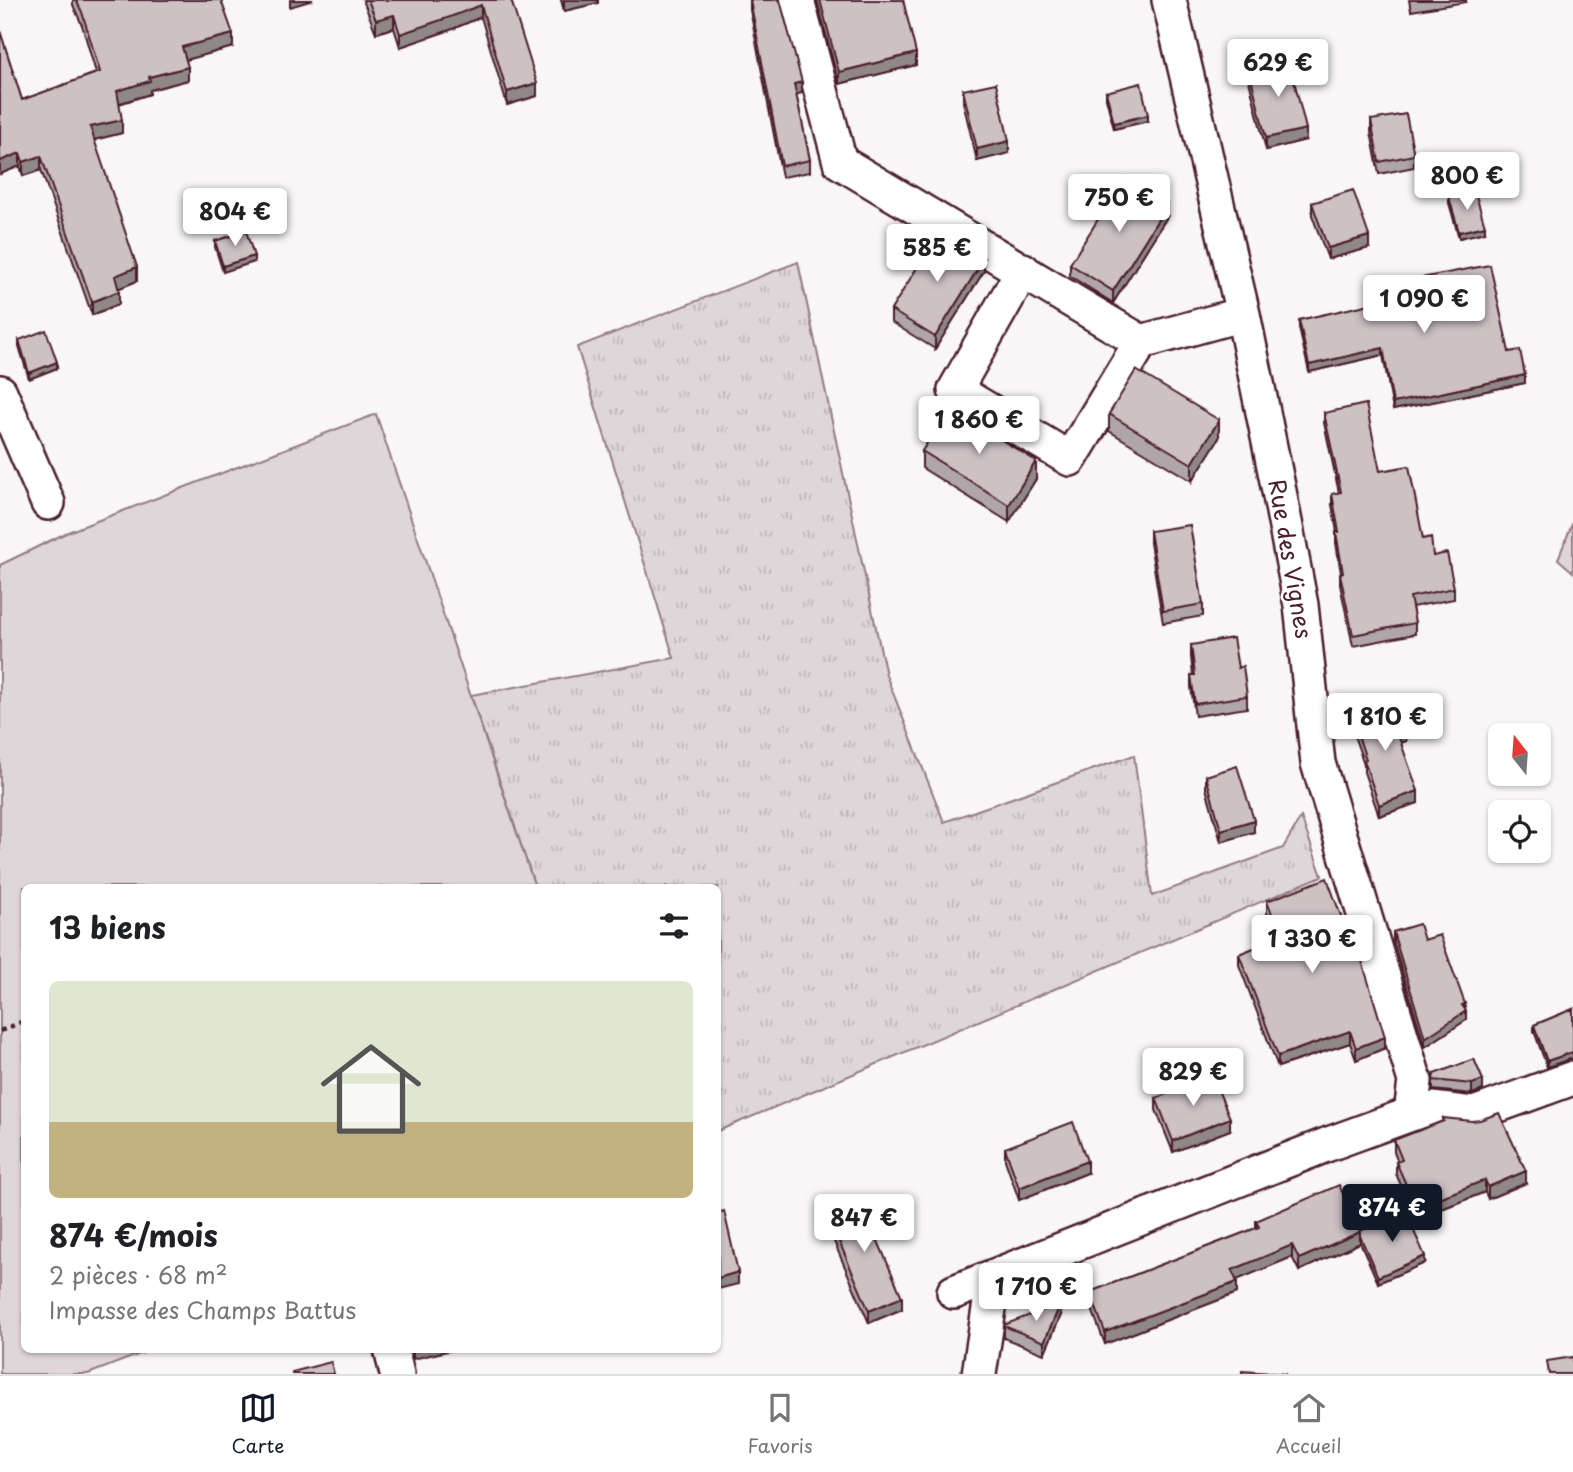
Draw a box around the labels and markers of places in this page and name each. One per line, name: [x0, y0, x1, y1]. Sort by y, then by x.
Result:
pin: 629 €: [1229, 40, 1327, 99]
pin: 800 €: [1418, 152, 1516, 212]
pin: 750 €: [1070, 174, 1168, 234]
pin: 804 €: [186, 188, 284, 248]
pin: 585 €: [888, 224, 986, 284]
pin: 1 090 €: [1359, 276, 1489, 335]
pin: 1 860 €: [914, 396, 1044, 456]
pin: 1 810 €: [1320, 694, 1450, 753]
pin: 1 330 €: [1247, 916, 1377, 975]
pin: 829 €: [1144, 1048, 1242, 1108]
pin: 874 €: [1343, 1184, 1441, 1244]
pin: 847 €: [815, 1194, 913, 1254]
pin: 1 710 €: [971, 1264, 1101, 1323]

